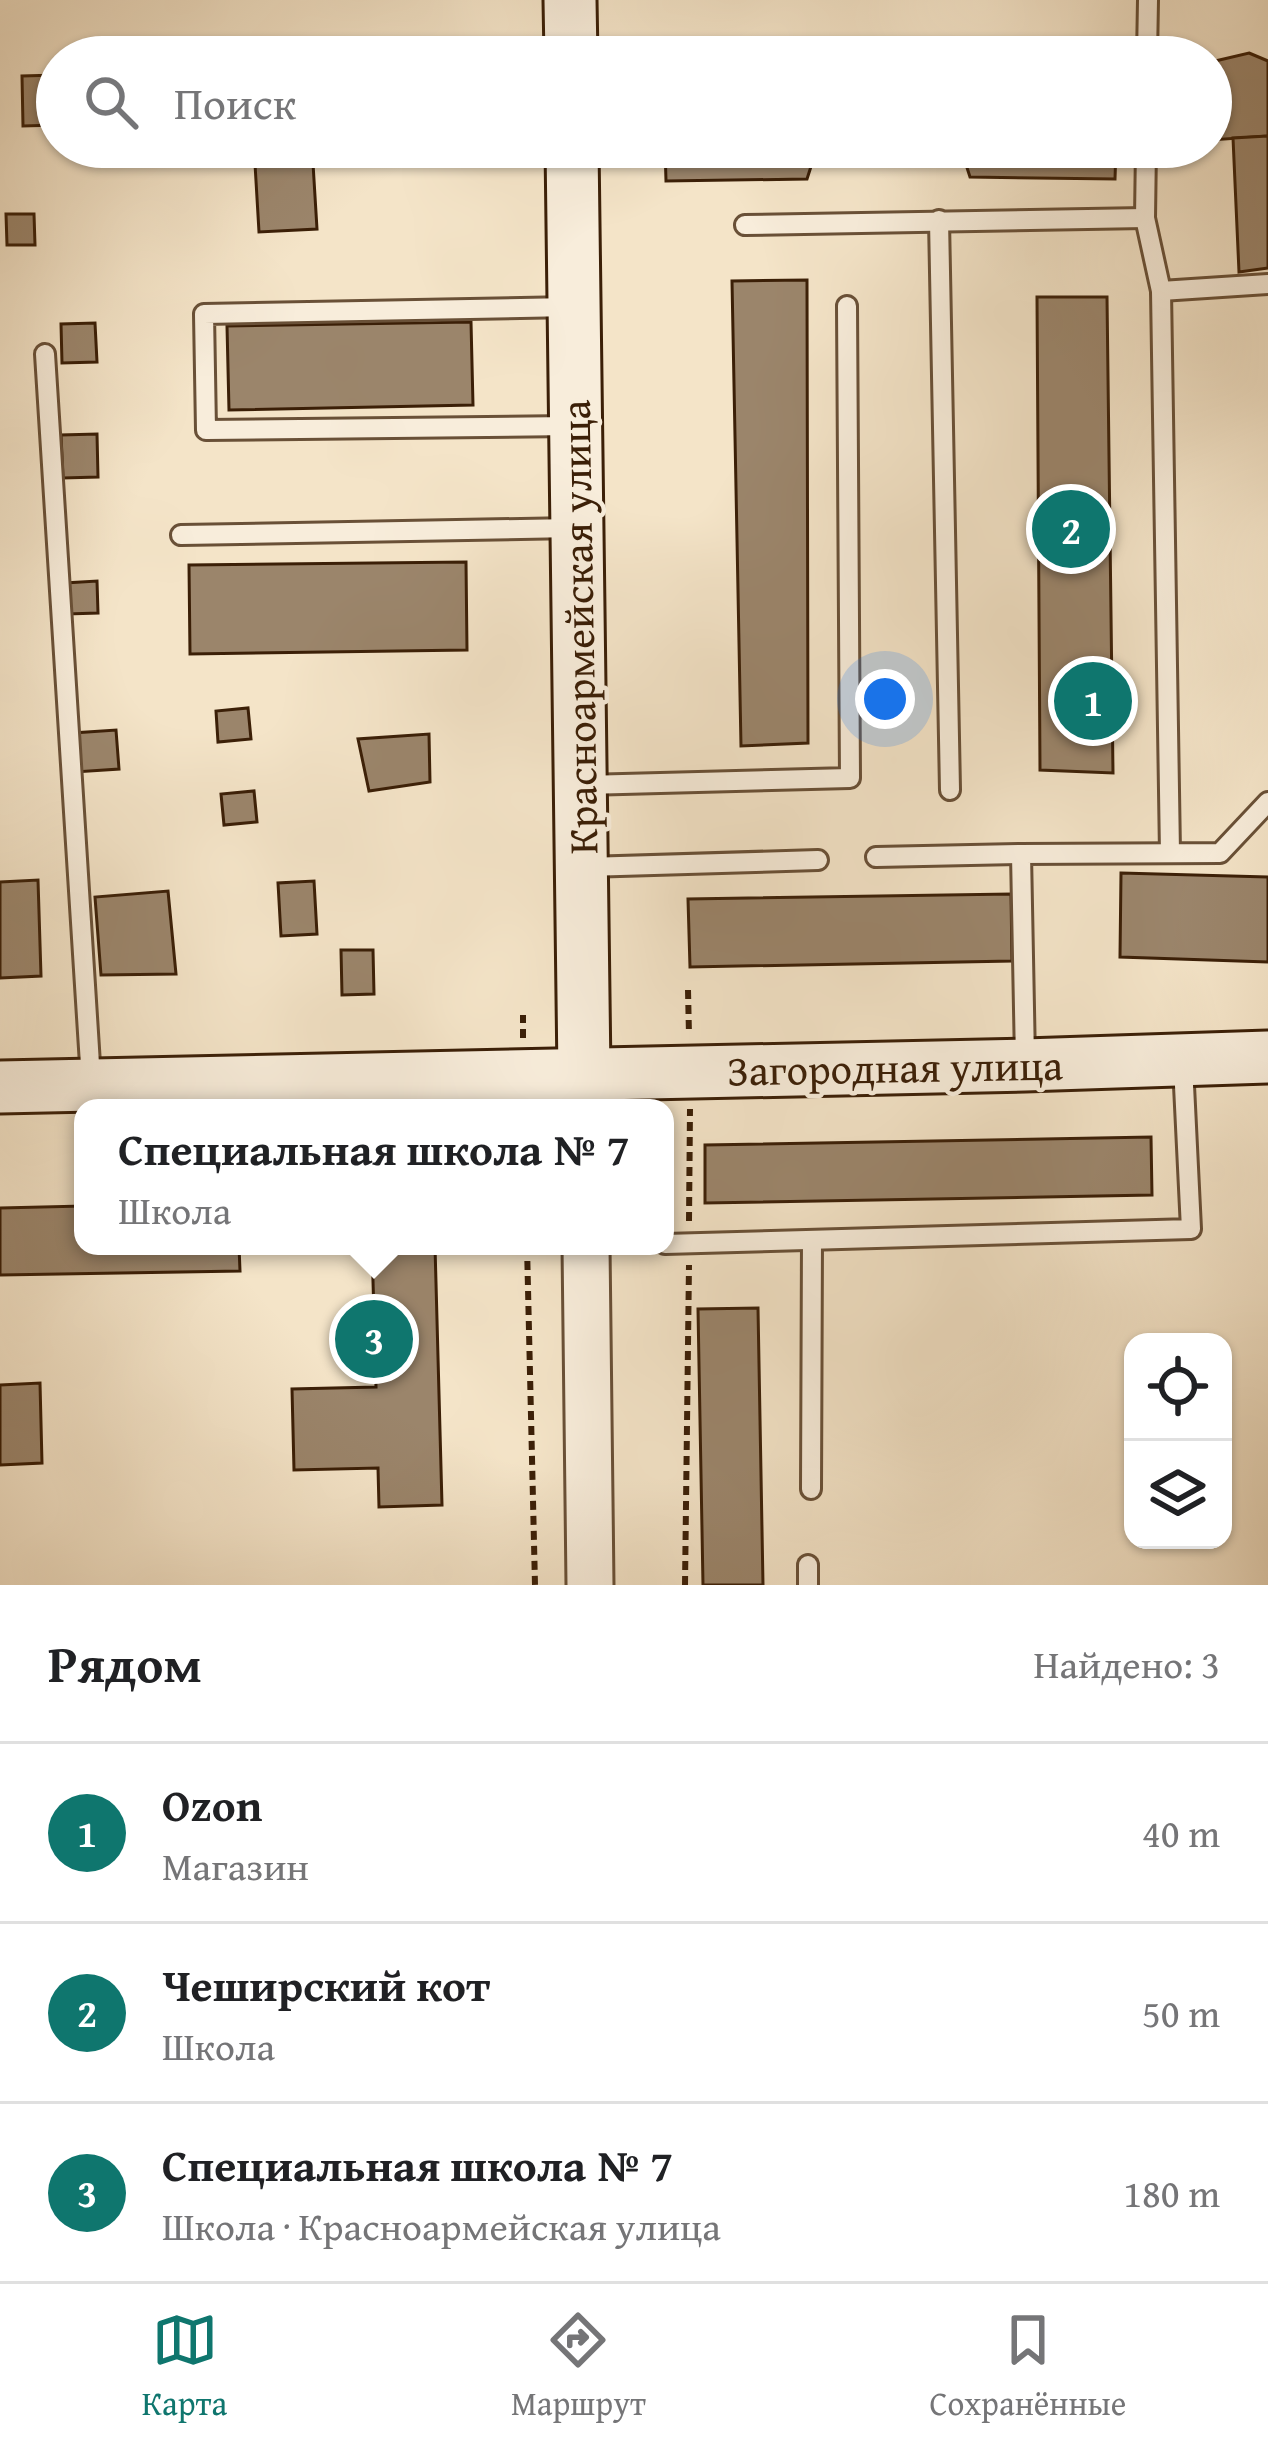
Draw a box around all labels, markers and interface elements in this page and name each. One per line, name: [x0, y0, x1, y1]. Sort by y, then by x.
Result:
search box: [36, 36, 1232, 168]
icon: search: [78, 69, 144, 135]
text: Поиск: [174, 70, 296, 135]
street label: Красноармейская улица: [544, 399, 612, 855]
pin: 2: [1032, 484, 1110, 574]
pin: 1: [1054, 656, 1132, 746]
your location: [855, 669, 915, 729]
street label: Загородная улица: [726, 1034, 1064, 1100]
popup: [74, 1099, 674, 1255]
text: Специальная школа № 7: [118, 1116, 630, 1181]
text: Школа: [118, 1181, 231, 1238]
pin: 3: [335, 1294, 413, 1384]
map controls: [1124, 1333, 1232, 1549]
button: locate: [1124, 1333, 1232, 1441]
button: layers: [1124, 1441, 1232, 1549]
text: Рядом: [48, 1626, 202, 1701]
text: Найдено: 3: [1033, 1635, 1220, 1692]
text: Ozon: [162, 1772, 262, 1837]
text: 1: [77, 1804, 97, 1861]
text: 40 m: [1142, 1804, 1220, 1861]
text: Магазин: [162, 1837, 309, 1894]
text: Чеширский кот: [162, 1952, 490, 2017]
text: 2: [77, 1984, 97, 2041]
text: 50 m: [1142, 1984, 1220, 2041]
text: Школа: [162, 2017, 275, 2074]
text: Специальная школа № 7: [162, 2132, 673, 2197]
text: 3: [77, 2164, 97, 2221]
text: 180 m: [1123, 2164, 1220, 2221]
text: Школа · Красноармейская улица: [162, 2197, 721, 2254]
tab: Карта: [142, 2307, 227, 2427]
tab: Маршрут: [511, 2307, 646, 2427]
tab: Сохранённые: [930, 2307, 1126, 2427]

